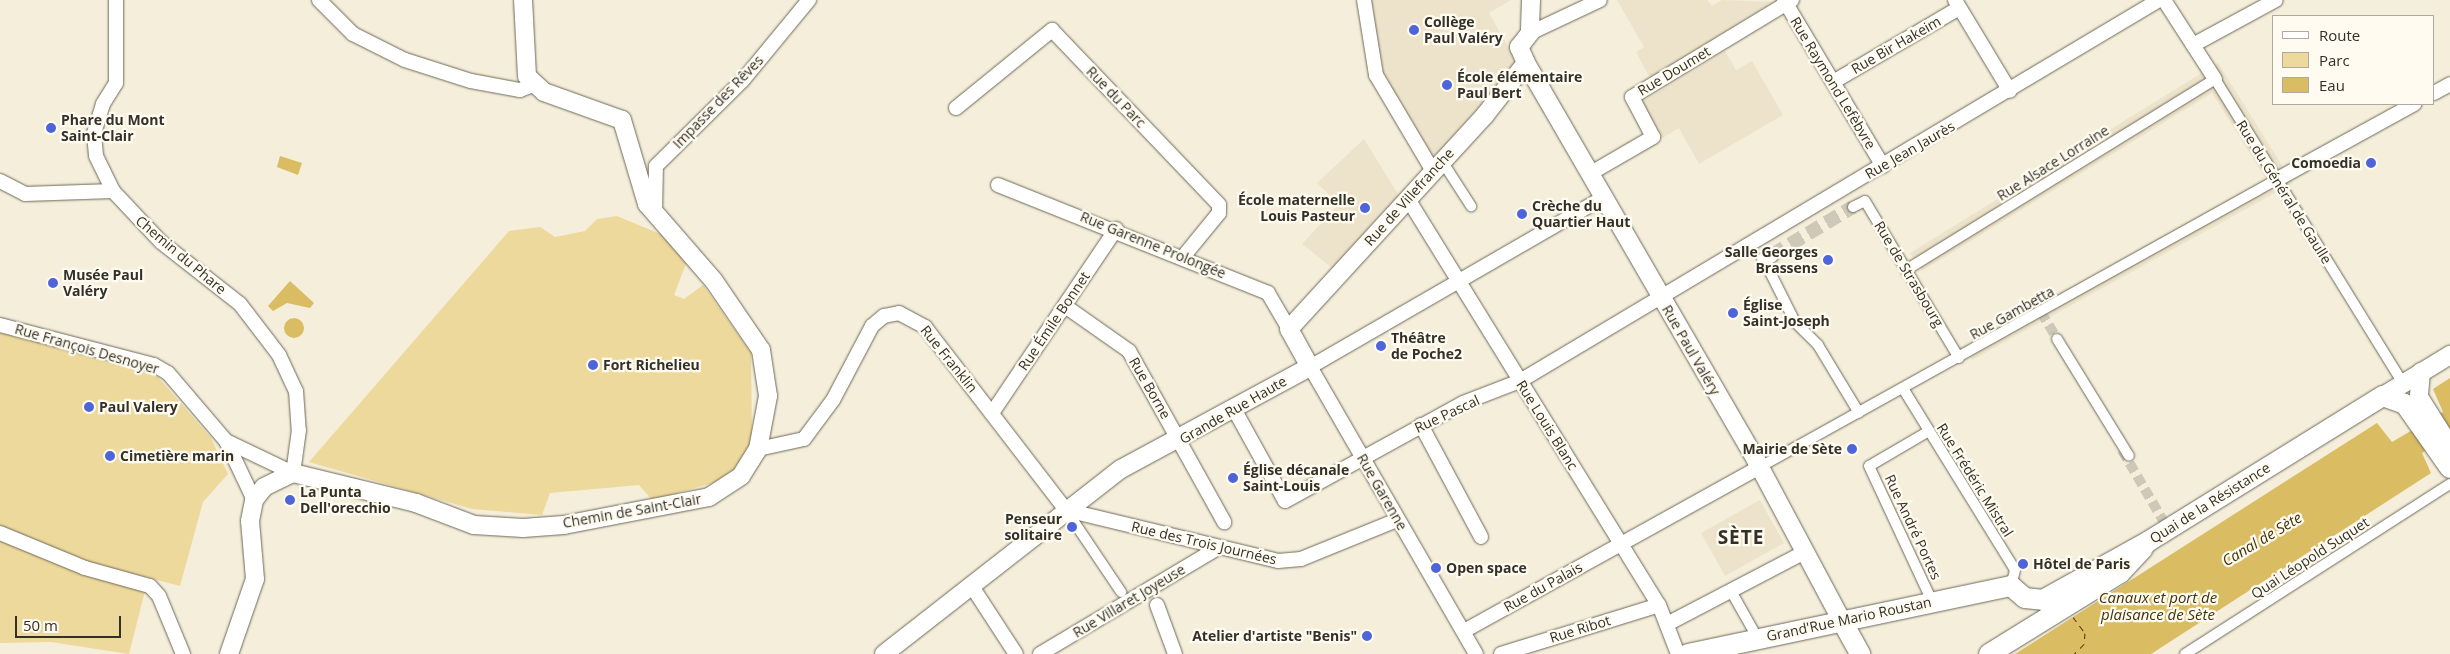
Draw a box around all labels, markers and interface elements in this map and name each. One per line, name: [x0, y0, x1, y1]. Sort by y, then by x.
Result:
street label: Rue Bir Hakeim: [1848, 13, 1944, 77]
place label: Collège Paul Valéry: [1424, 14, 1503, 46]
street label: Rue Raymond Lefèbvre: [1787, 14, 1879, 152]
legend: [2272, 15, 2435, 105]
marker: Collège Paul Valéry: [1408, 24, 1420, 36]
text: Route: [2319, 25, 2360, 45]
street label: Rue Doumet: [1635, 43, 1713, 99]
text: Parc: [2319, 50, 2350, 70]
street label: Impasse des Rêves: [669, 52, 767, 152]
street label: Rue du Parc: [1083, 63, 1149, 131]
place label: École élémentaire Paul Bert: [1457, 69, 1582, 102]
text: Eau: [2319, 75, 2345, 95]
marker: École élémentaire Paul Bert: [1441, 79, 1453, 91]
place label: Phare du Mont Saint-Clair: [61, 112, 165, 144]
street label: Rue du Général de Gaulle: [2233, 117, 2335, 267]
street label: Rue Jean Jaurès: [1862, 118, 1958, 182]
marker: Phare du Mont Saint-Clair: [45, 122, 57, 134]
street label: Rue Alsace Lorraine: [1994, 122, 2112, 204]
street label: Rue de Villefranche: [1361, 145, 1457, 249]
place label: Comoedia: [2291, 155, 2361, 171]
marker: Comoedia: [2365, 157, 2377, 169]
place label: École maternelle Louis Pasteur: [1238, 192, 1355, 224]
place label: Crèche du Quartier Haut: [1532, 198, 1630, 230]
marker: École maternelle Louis Pasteur: [1359, 202, 1371, 214]
street label: Rue Garenne Prolongée: [1078, 208, 1228, 282]
marker: Crèche du Quartier Haut: [1516, 208, 1528, 220]
street label: Chemin du Phare: [132, 212, 230, 298]
street label: Rue de Strasbourg: [1871, 218, 1947, 330]
place label: Salle Georges Brassens: [1725, 244, 1818, 276]
marker: Salle Georges Brassens: [1822, 254, 1834, 266]
place label: Musée Paul Valéry: [63, 267, 143, 300]
street label: Rue Émile Bonnet: [1015, 268, 1093, 374]
marker: Musée Paul Valéry: [47, 277, 59, 289]
street label: Rue Gambetta: [1967, 283, 2057, 343]
place label: Église Saint-Joseph: [1743, 297, 1830, 330]
street label: Rue Paul Valéry: [1658, 302, 1724, 398]
marker: Église Saint-Joseph: [1727, 307, 1739, 319]
street label: Rue François Desnoyer: [13, 320, 161, 378]
street label: Rue Franklin: [917, 322, 981, 396]
place label: Théâtre de Poche2: [1391, 330, 1462, 362]
marker: Théâtre de Poche2: [1375, 340, 1387, 352]
street label: Rue Borne: [1126, 354, 1174, 422]
place label: Fort Richelieu: [603, 357, 700, 373]
marker: Fort Richelieu: [587, 359, 599, 371]
street label: Grande Rue Haute: [1177, 373, 1289, 447]
street label: Rue Louis Blanc: [1513, 377, 1581, 473]
street label: Rue Pascal: [1412, 392, 1482, 436]
place label: Paul Valery: [99, 399, 178, 415]
marker: Paul Valery: [83, 401, 95, 413]
street label: Rue Frédéric Mistral: [1933, 420, 2017, 540]
place label: Mairie de Sète: [1742, 441, 1842, 457]
marker: Mairie de Sète: [1846, 443, 1858, 455]
place label: Cimetière marin: [120, 448, 234, 464]
marker: Cimetière marin: [104, 450, 116, 462]
street label: Rue Garenne: [1353, 451, 1411, 533]
street label: Quai de la Résistance: [2147, 459, 2273, 547]
place label: Église décanale Saint-Louis: [1243, 462, 1349, 494]
marker: Église décanale Saint-Louis: [1227, 472, 1239, 484]
street label: Rue André Portes: [1881, 472, 1945, 582]
place label: La Punta Dell'orecchio: [300, 484, 391, 516]
street label: Chemin de Saint-Clair: [561, 491, 703, 531]
marker: La Punta Dell'orecchio: [284, 494, 296, 506]
water label: Canal de Sète: [2219, 508, 2305, 570]
place label: Penseur solitaire: [1004, 511, 1062, 544]
street label: Quai Léopold Suquet: [2248, 514, 2372, 602]
street label: Rue des Trois Journées: [1130, 518, 1278, 568]
marker: Penseur solitaire: [1066, 521, 1078, 533]
district label: SÈTE: [1717, 527, 1765, 549]
place label: Hôtel de Paris: [2033, 556, 2130, 572]
marker: Hôtel de Paris: [2017, 558, 2029, 570]
street label: Rue du Palais: [1501, 559, 1585, 615]
place label: Open space: [1446, 560, 1527, 576]
street label: Rue Villaret Joyeuse: [1070, 561, 1188, 641]
marker: Open space: [1430, 562, 1442, 574]
water label: Canaux et port de plaisance de Sète: [2099, 588, 2217, 623]
street label: Grand'Rue Mario Roustan: [1765, 593, 1933, 645]
scale bar: [18, 606, 124, 638]
street label: Rue Ribot: [1547, 612, 1613, 646]
text: 50 m: [23, 615, 58, 635]
place label: Atelier d'artiste "Benis": [1192, 628, 1357, 644]
marker: Atelier d'artiste "Benis": [1361, 630, 1373, 642]

